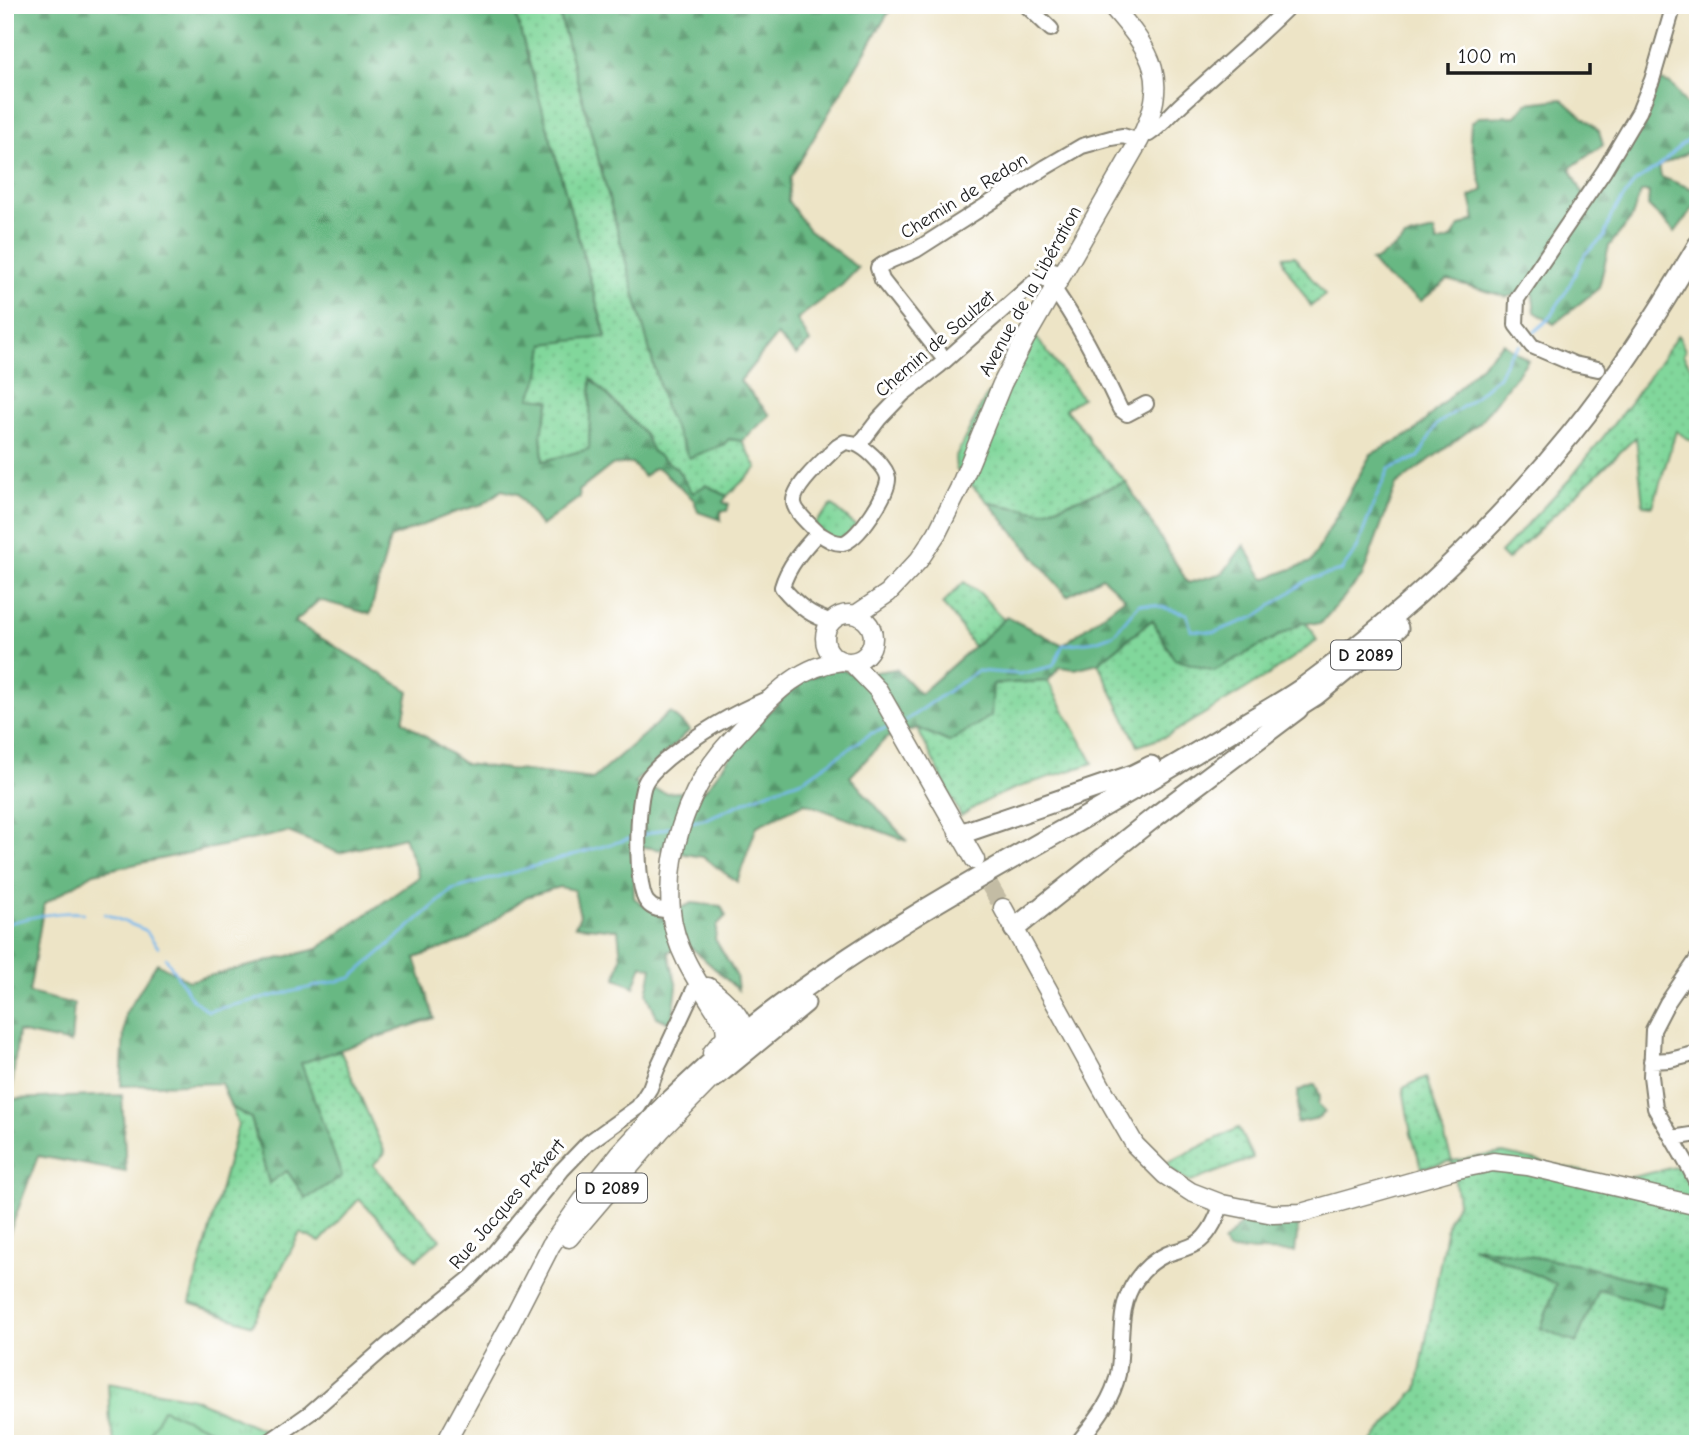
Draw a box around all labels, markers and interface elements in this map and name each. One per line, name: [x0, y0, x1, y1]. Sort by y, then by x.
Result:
scale bar: [1448, 32, 1589, 76]
text: 100 m: [1458, 44, 1516, 68]
street label: Chemin de Redon: [897, 148, 1031, 244]
street label: Avenue de la Libération: [974, 202, 1086, 380]
street label: Chemin de Saulzet: [871, 286, 1000, 402]
road number: D 2089: [1331, 640, 1401, 670]
street label: Rue Jacques Prévert: [445, 1134, 570, 1273]
road number: D 2089: [577, 1174, 647, 1203]

